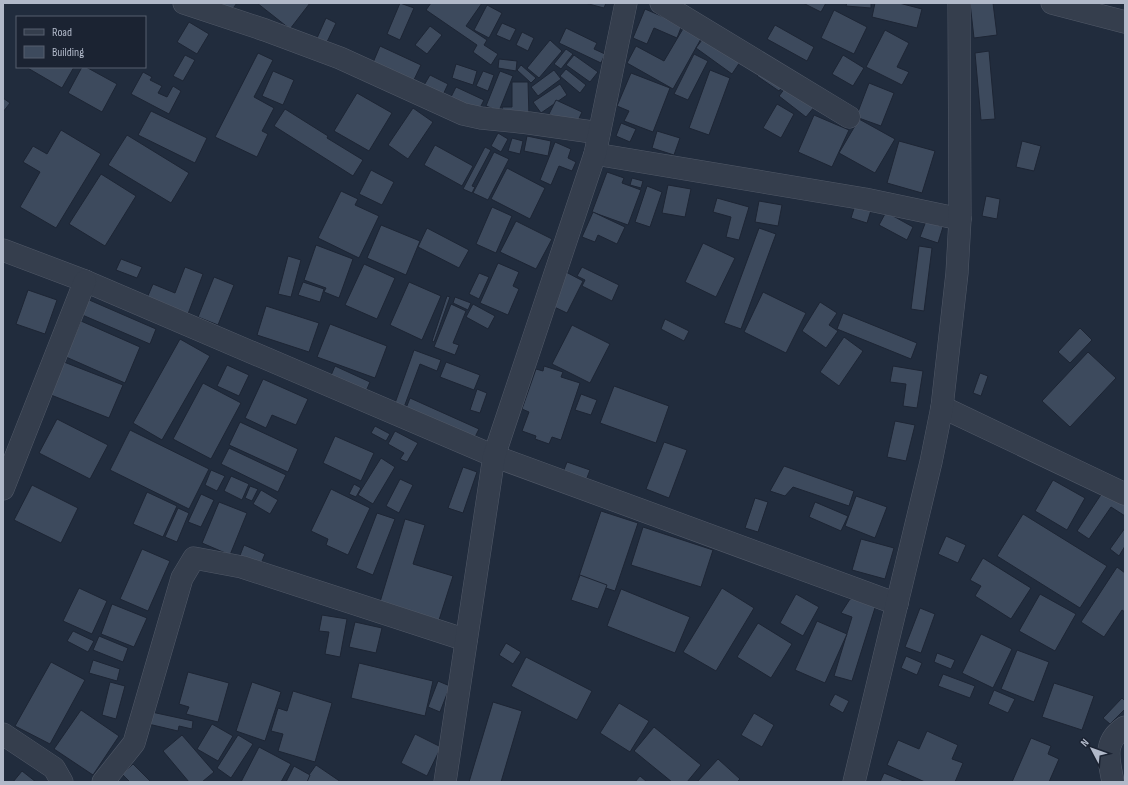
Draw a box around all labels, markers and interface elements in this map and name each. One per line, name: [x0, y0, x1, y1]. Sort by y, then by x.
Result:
legend: [16, 16, 146, 68]
text: Road: [52, 25, 72, 40]
text: Building: [52, 45, 84, 60]
north arrow: [1072, 729, 1112, 769]
text: N: [1078, 736, 1092, 749]

